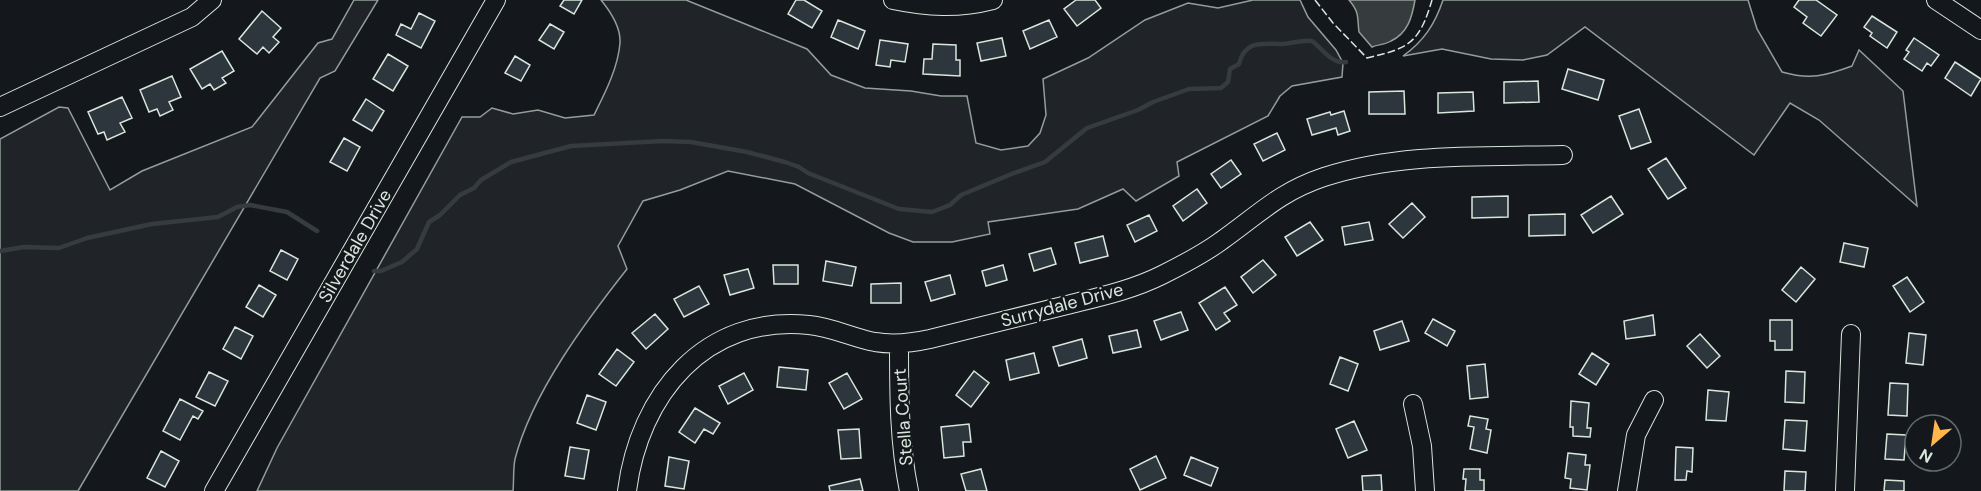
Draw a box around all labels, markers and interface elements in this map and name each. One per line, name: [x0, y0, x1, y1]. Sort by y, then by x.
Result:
street label: Silverdale Drive: [313, 185, 397, 307]
street label: Surrydale Drive: [998, 277, 1126, 333]
street label: Stella Court: [888, 367, 918, 467]
north arrow: [1903, 413, 1963, 473]
text: N: [1916, 444, 1936, 468]

